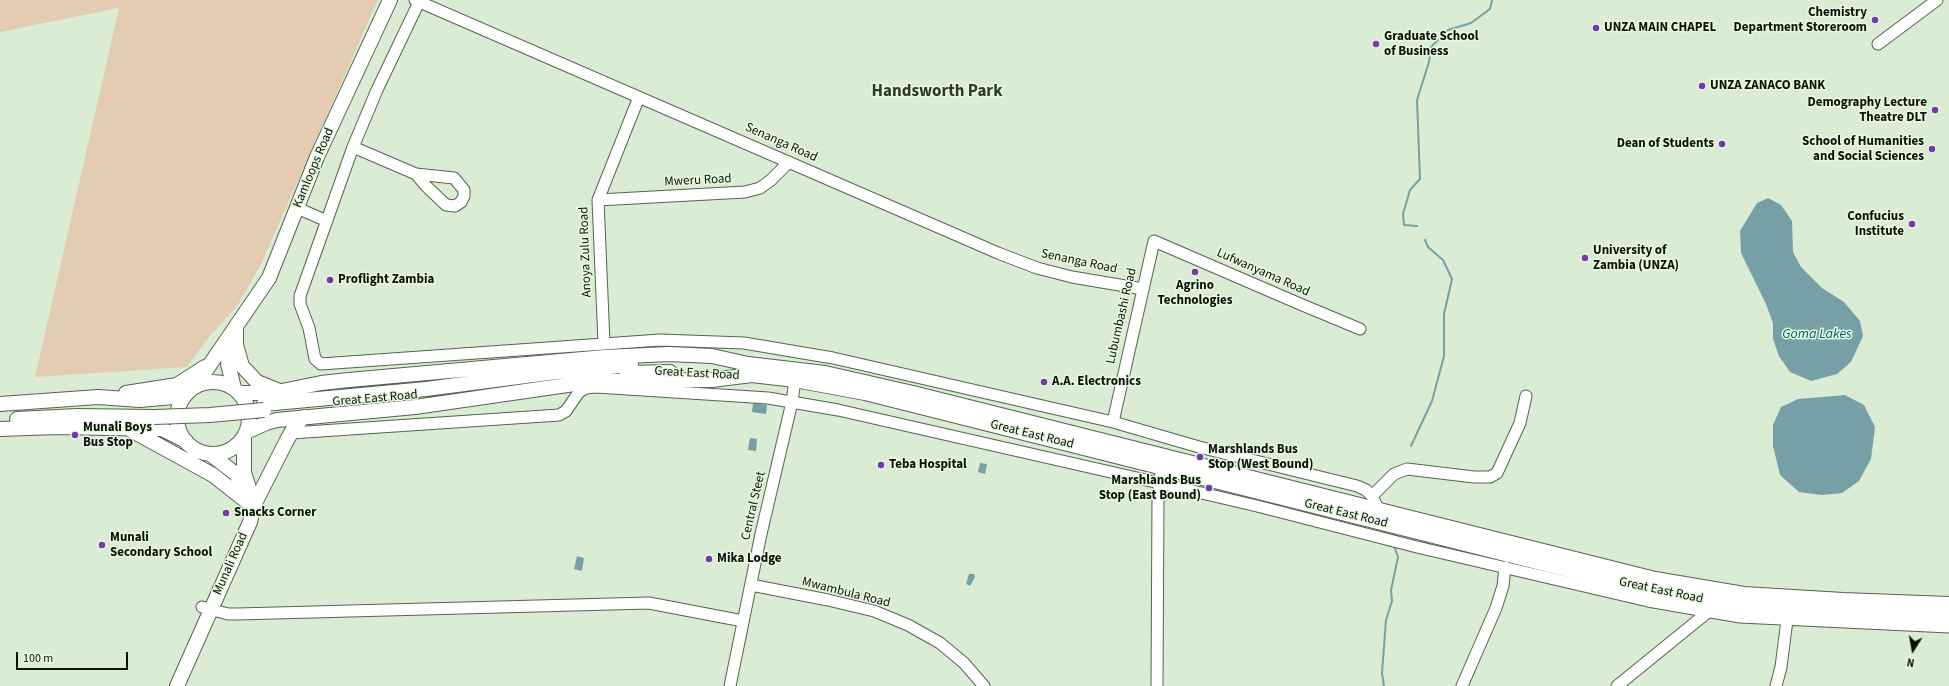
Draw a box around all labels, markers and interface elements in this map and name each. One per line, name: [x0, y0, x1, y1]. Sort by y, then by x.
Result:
place label: Chemistry Department Storeroom: [1734, 5, 1867, 36]
marker: Chemistry Department Storeroom: [1870, 15, 1880, 25]
place label: UNZA MAIN CHAPEL: [1604, 20, 1716, 36]
marker: UNZA MAIN CHAPEL: [1591, 23, 1601, 33]
place label: Graduate School of Business: [1384, 29, 1478, 60]
marker: Graduate School of Business: [1371, 39, 1381, 49]
place label: UNZA ZANACO BANK: [1710, 78, 1825, 94]
marker: UNZA ZANACO BANK: [1697, 81, 1707, 91]
district label: Handsworth Park: [872, 82, 1002, 102]
place label: Demography Lecture Theatre DLT: [1807, 95, 1927, 126]
marker: Demography Lecture Theatre DLT: [1930, 105, 1940, 115]
street label: Senanga Road: [742, 120, 820, 166]
street label: Kamloops Road: [290, 126, 338, 210]
place label: School of Humanities and Social Sciences: [1802, 134, 1924, 165]
place label: Dean of Students: [1617, 136, 1714, 152]
marker: Dean of Students: [1717, 139, 1727, 149]
marker: School of Humanities and Social Sciences: [1927, 144, 1937, 154]
street label: Mweru Road: [664, 171, 732, 191]
street label: Anoya Zulu Road: [577, 206, 595, 298]
place label: Confucius Institute: [1847, 209, 1904, 240]
marker: Confucius Institute: [1907, 219, 1917, 229]
place label: University of Zambia (UNZA): [1593, 243, 1679, 274]
street label: Senanga Road: [1039, 246, 1119, 278]
street label: Lufwanyama Road: [1214, 246, 1312, 300]
marker: University of Zambia (UNZA): [1580, 253, 1590, 263]
street label: Lubumbashi Road: [1103, 266, 1141, 366]
marker: Agrino Technologies: [1190, 267, 1200, 277]
place label: Proflight Zambia: [338, 272, 434, 288]
marker: Proflight Zambia: [325, 275, 335, 285]
place label: Agrino Technologies: [1157, 278, 1233, 309]
water label: Goma Lakes: [1782, 327, 1852, 343]
street label: Great East Road: [654, 364, 740, 384]
place label: A.A. Electronics: [1052, 374, 1141, 390]
marker: A.A. Electronics: [1039, 377, 1049, 387]
street label: Great East Road: [332, 388, 418, 410]
street label: Great East Road: [989, 417, 1075, 453]
place label: Munali Boys Bus Stop: [83, 420, 152, 451]
marker: Munali Boys Bus Stop: [70, 430, 80, 440]
place label: Marshlands Bus Stop (West Bound): [1208, 442, 1314, 473]
marker: Marshlands Bus Stop (West Bound): [1195, 452, 1205, 462]
place label: Teba Hospital: [889, 457, 967, 473]
marker: Teba Hospital: [876, 460, 886, 470]
street label: Central Steet: [739, 470, 769, 542]
place label: Marshlands Bus Stop (East Bound): [1099, 473, 1201, 504]
marker: Marshlands Bus Stop (East Bound): [1204, 483, 1214, 493]
street label: Great East Road: [1303, 496, 1389, 532]
place label: Snacks Corner: [234, 505, 316, 521]
marker: Snacks Corner: [221, 508, 231, 518]
place label: Munali Secondary School: [110, 530, 212, 561]
street label: Munali Road: [210, 530, 252, 598]
marker: Munali Secondary School: [97, 540, 107, 550]
place label: Mika Lodge: [717, 551, 782, 567]
marker: Mika Lodge: [704, 554, 714, 564]
street label: Mwambula Road: [800, 574, 892, 612]
street label: Great East Road: [1618, 574, 1704, 608]
north arrow: [1893, 630, 1933, 670]
scale bar: [18, 644, 130, 670]
text: 100 m: [23, 650, 53, 667]
text: N: [1906, 654, 1916, 670]

